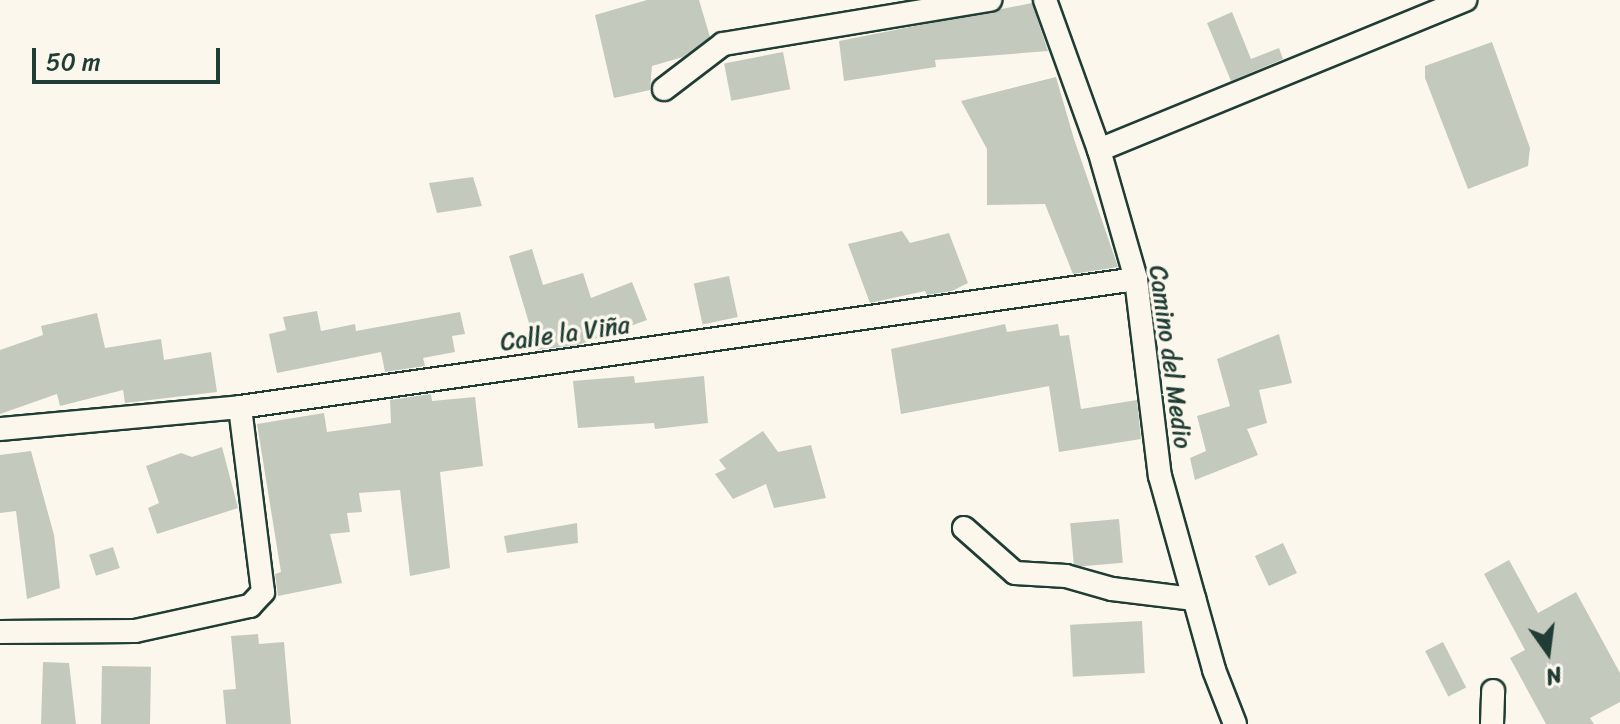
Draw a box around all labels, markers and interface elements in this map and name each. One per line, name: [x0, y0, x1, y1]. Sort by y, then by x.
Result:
scale bar: [36, 32, 224, 82]
text: 50 m: [46, 41, 101, 83]
street label: Camino del Medio: [1143, 264, 1197, 450]
street label: Calle la Viña: [498, 311, 632, 357]
north arrow: [1508, 612, 1588, 692]
text: N: [1542, 655, 1566, 697]

